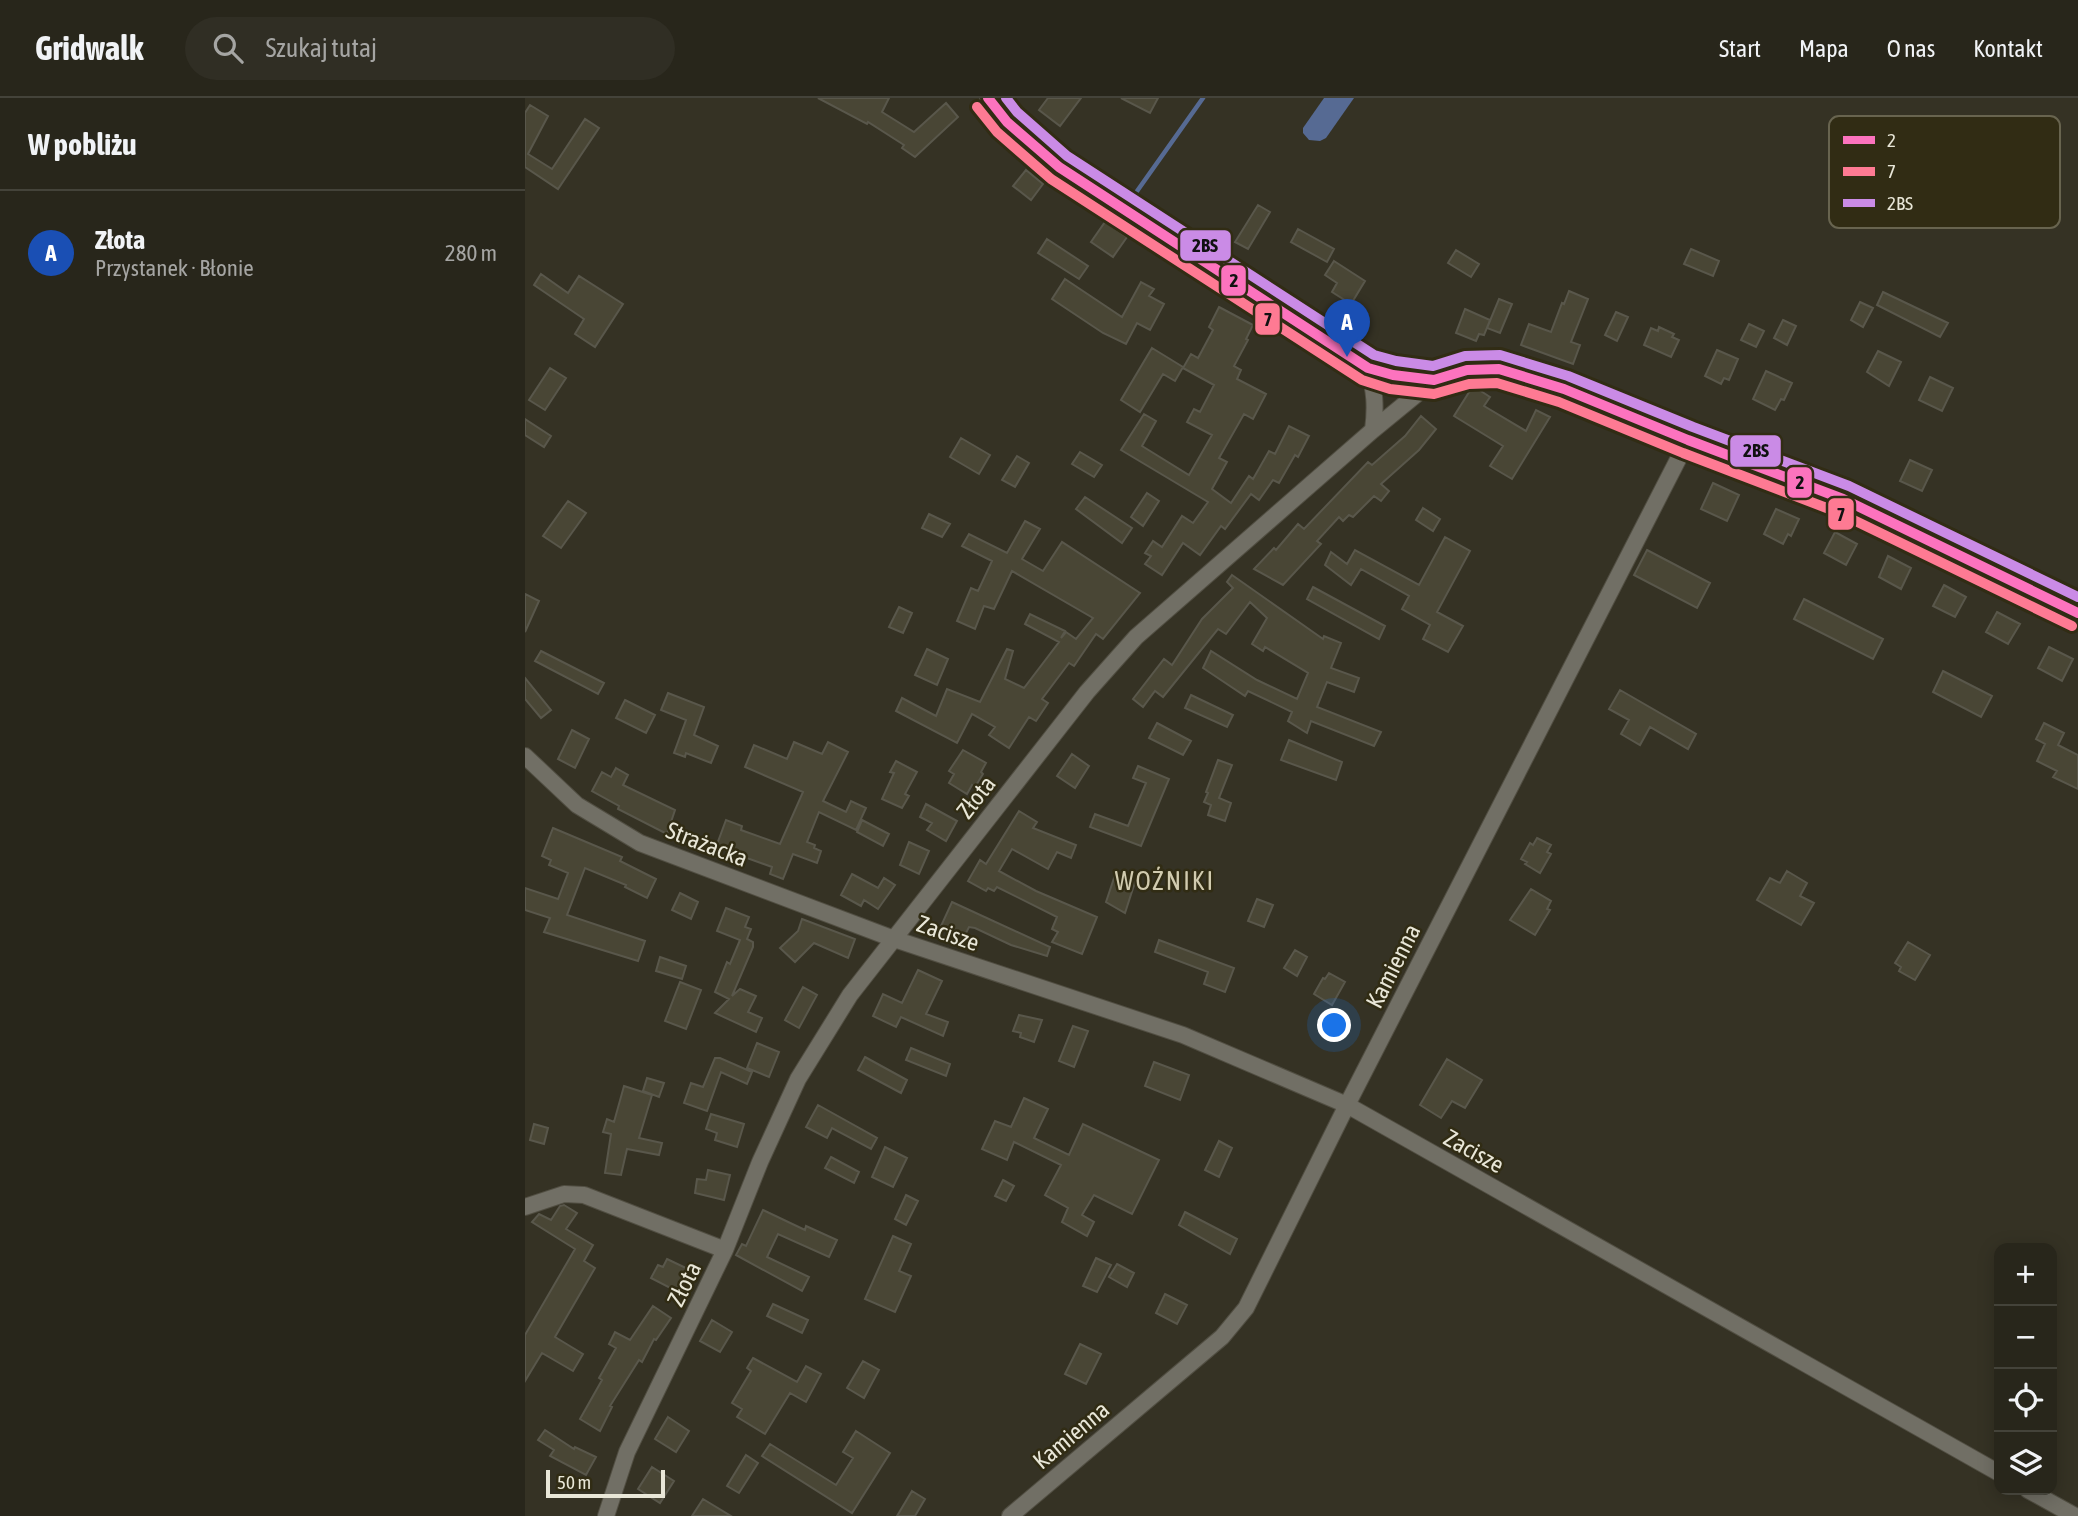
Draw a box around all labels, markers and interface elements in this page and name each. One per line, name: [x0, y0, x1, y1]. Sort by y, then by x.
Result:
search box: [185, 17, 675, 80]
text: Gridwalk: [35, 29, 143, 67]
icon: search: [209, 29, 247, 67]
text: Szukaj tutaj: [265, 33, 377, 63]
text: Start: [1719, 35, 1761, 62]
text: Mapa: [1799, 35, 1849, 62]
text: O nas: [1887, 35, 1935, 62]
text: Kontakt: [1973, 35, 2043, 62]
legend: [1829, 116, 2060, 228]
text: W pobliżu: [28, 127, 137, 161]
text: 2: [1887, 129, 1896, 151]
text: 7: [1887, 160, 1896, 182]
text: 2BS: [1887, 192, 1913, 214]
text: Złota: [95, 225, 145, 255]
line badge: 2BS: [1179, 229, 1232, 262]
text: 2BS: [1192, 234, 1218, 256]
text: A: [45, 240, 57, 266]
text: 280 m: [445, 240, 497, 266]
text: Przystanek · Błonie: [95, 255, 254, 281]
line badge: 2: [1220, 264, 1247, 297]
text: 2: [1230, 269, 1239, 291]
pin: A: [1324, 299, 1370, 357]
line badge: 7: [1254, 302, 1281, 336]
text: 7: [1264, 308, 1273, 330]
line badge: 2BS: [1729, 434, 1782, 468]
text: 2BS: [1743, 439, 1769, 461]
line badge: 2: [1786, 466, 1813, 499]
text: 2: [1796, 471, 1805, 493]
line badge: 7: [1827, 497, 1855, 531]
text: 7: [1837, 503, 1846, 525]
street label: Złota: [951, 770, 1001, 824]
street label: Strażacka: [662, 816, 752, 872]
district label: WOŹNIKI: [1115, 866, 1215, 896]
street label: Zacisze: [913, 910, 983, 956]
street label: Kamienna: [1360, 920, 1426, 1012]
your location: [1317, 1008, 1351, 1042]
street label: Zacisze: [1439, 1124, 1509, 1178]
map controls: [1994, 1243, 2057, 1495]
button: +: [1994, 1243, 2057, 1306]
street label: Złota: [662, 1257, 706, 1311]
button: −: [1994, 1306, 2057, 1369]
button: locate: [1994, 1369, 2057, 1432]
street label: Kamienna: [1028, 1396, 1114, 1474]
button: layers: [1994, 1432, 2057, 1495]
scale bar: [546, 1467, 665, 1499]
text: 50 m: [557, 1471, 591, 1493]

